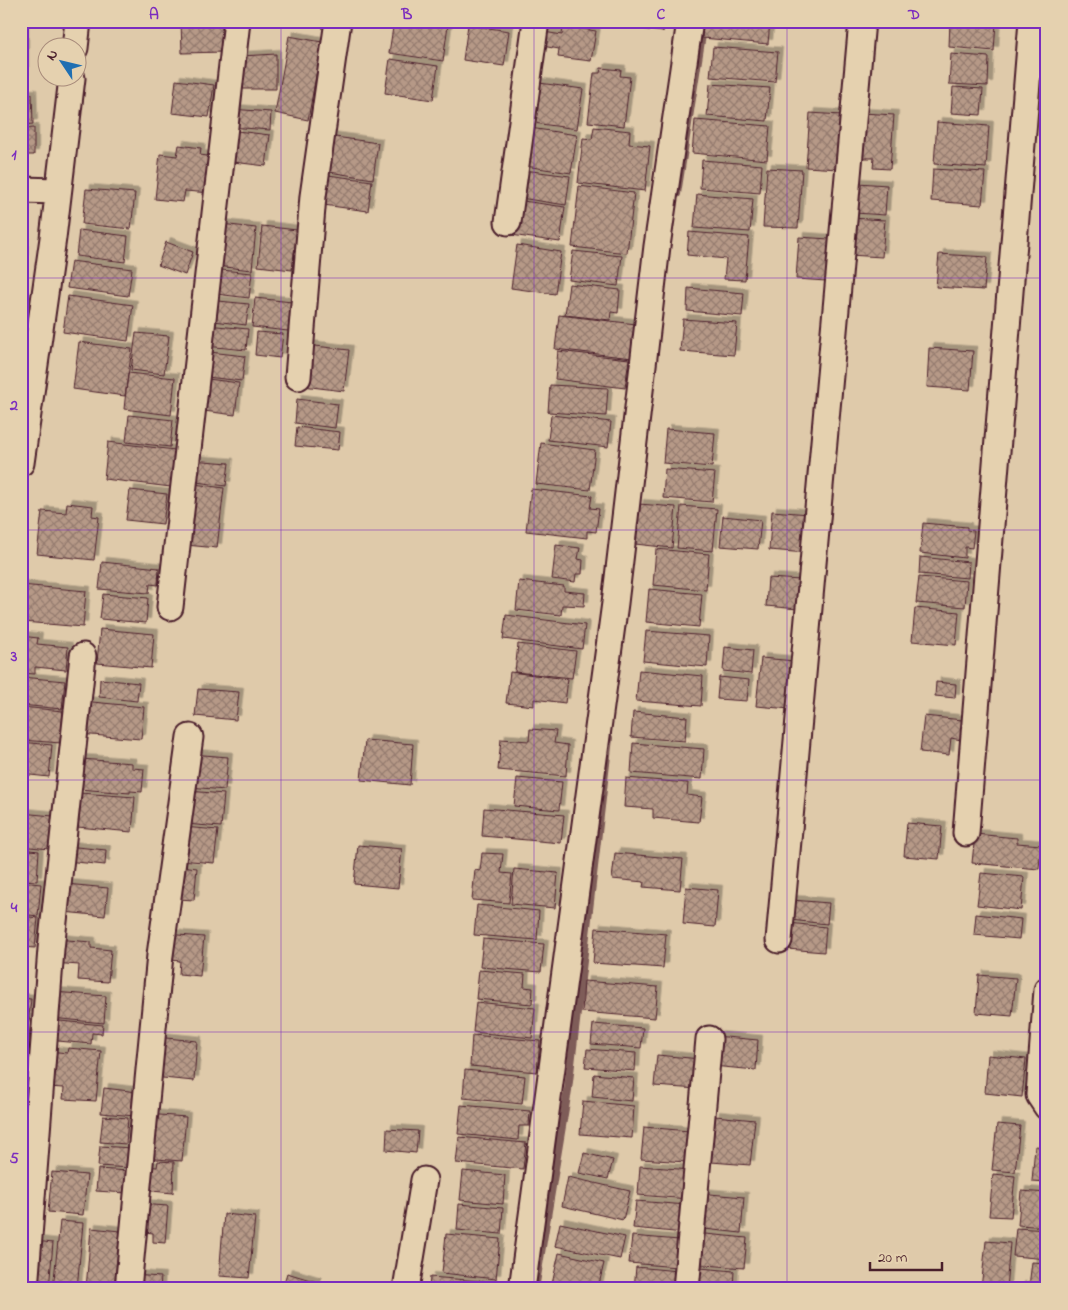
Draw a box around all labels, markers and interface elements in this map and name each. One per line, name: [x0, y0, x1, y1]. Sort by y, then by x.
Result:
text: A: [149, 3, 159, 27]
text: B: [401, 3, 413, 27]
text: C: [657, 3, 666, 27]
text: D: [907, 3, 920, 27]
north arrow: [38, 38, 88, 88]
text: N: [41, 46, 64, 65]
text: 1: [11, 143, 17, 167]
text: 2: [9, 394, 18, 418]
text: 3: [10, 645, 18, 669]
text: 4: [10, 896, 18, 920]
text: 5: [9, 1147, 19, 1171]
scale bar: [870, 1240, 943, 1272]
text: 20 m: [878, 1247, 908, 1269]

